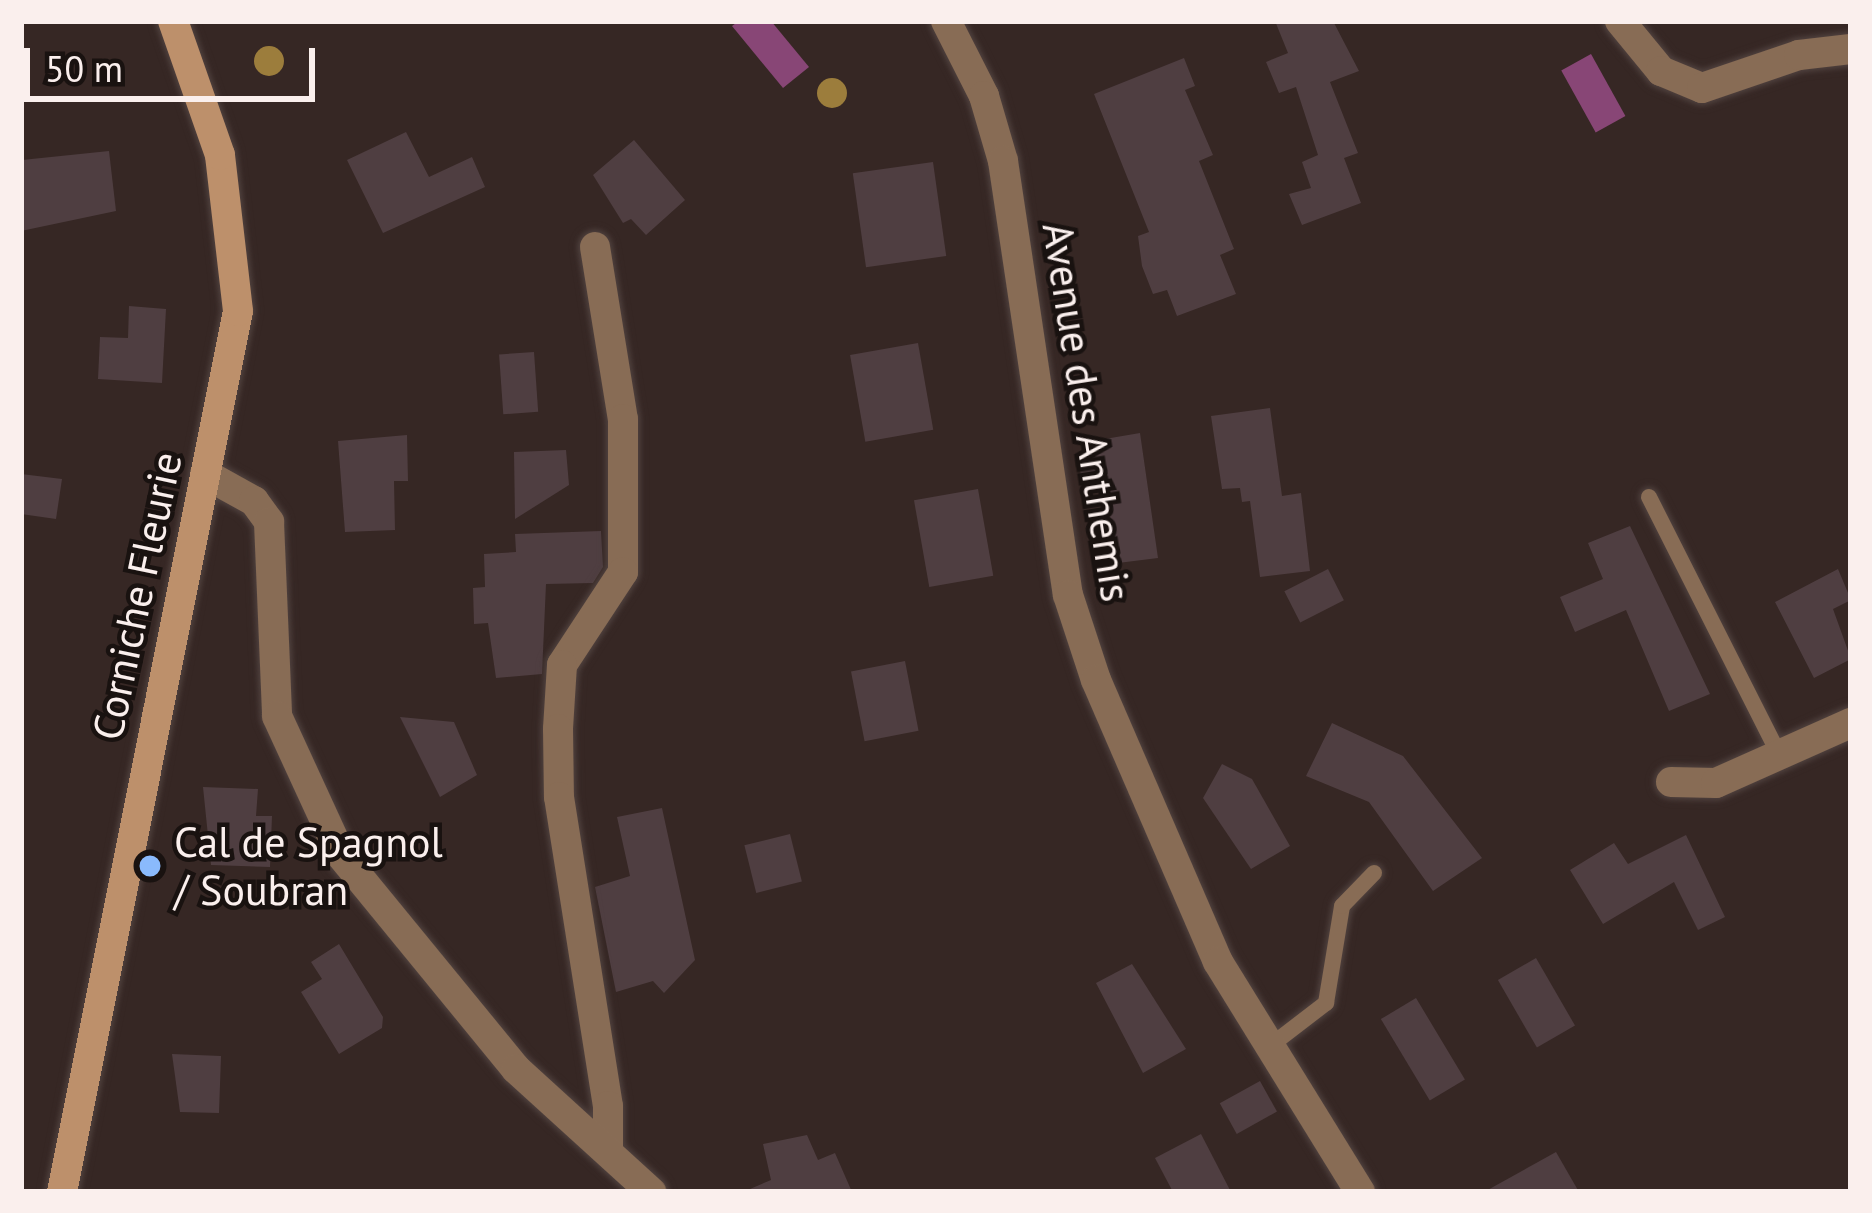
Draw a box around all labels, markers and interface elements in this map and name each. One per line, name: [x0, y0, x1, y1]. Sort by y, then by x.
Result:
scale bar: [30, 24, 321, 98]
text: 50 m: [45, 45, 123, 92]
street label: Avenue des Anthemis: [1032, 218, 1142, 606]
street label: Corniche Fleurie: [82, 448, 192, 744]
place label: Cal de Spagnol / Soubran: [174, 817, 443, 916]
marker: Cal de Spagnol / Soubran: [137, 853, 163, 879]

